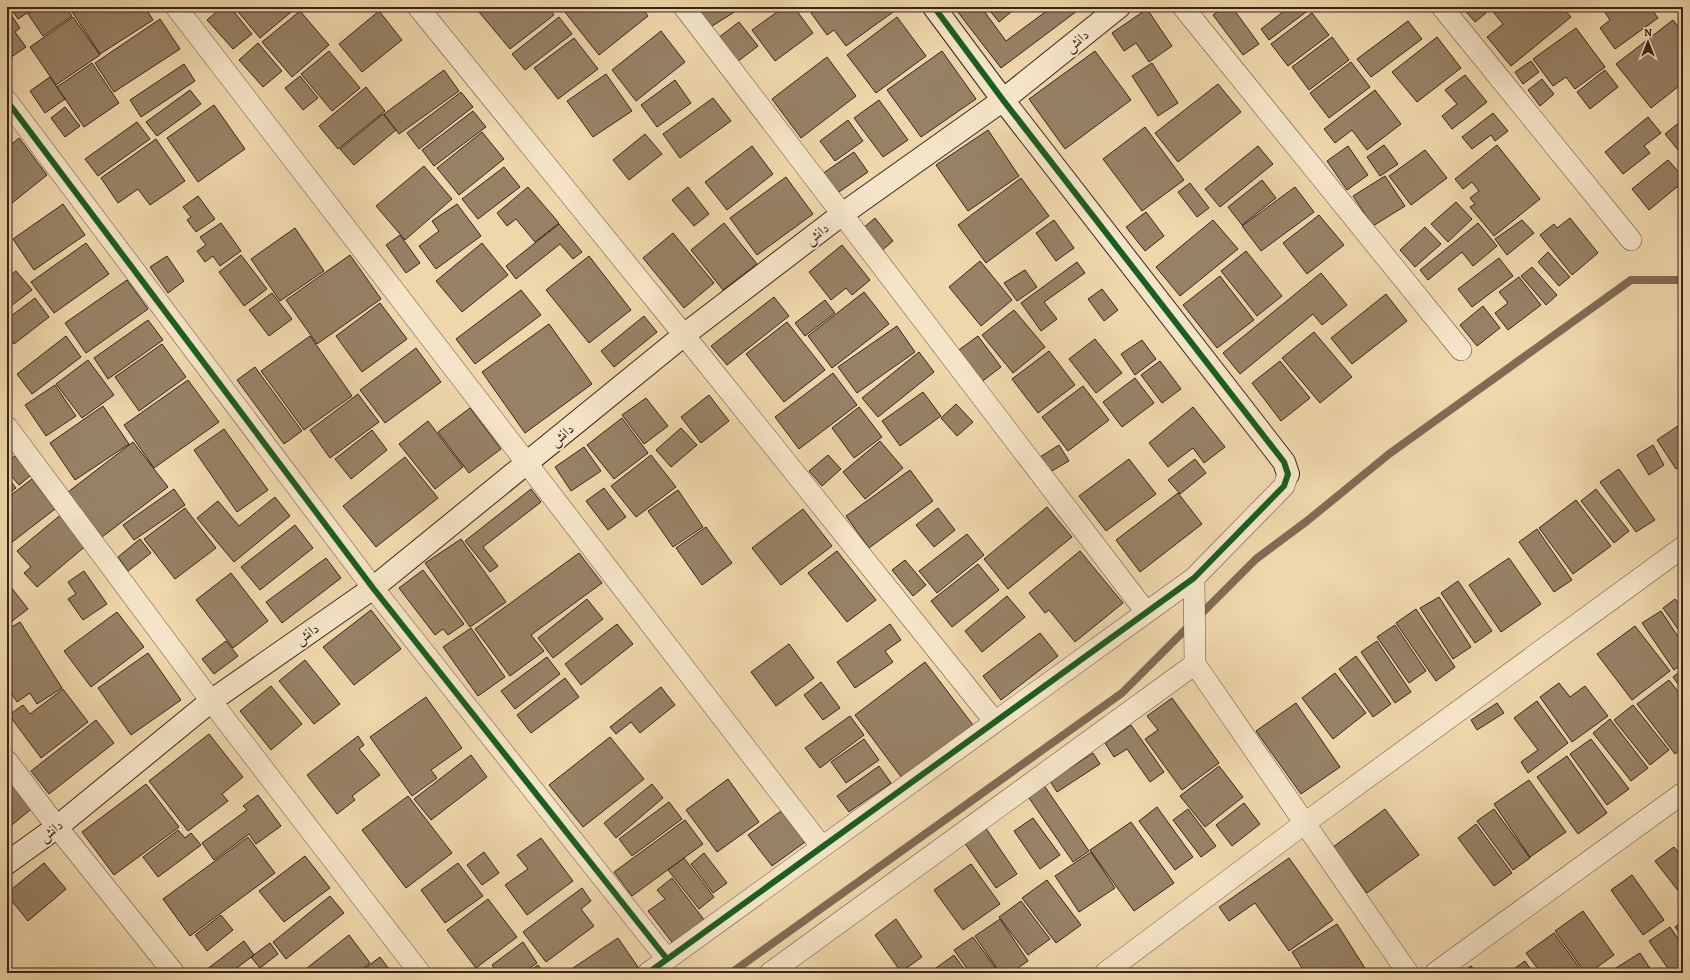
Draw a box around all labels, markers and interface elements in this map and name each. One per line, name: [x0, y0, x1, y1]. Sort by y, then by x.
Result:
north arrow: [1628, 22, 1668, 62]
street label: دانش: [1061, 25, 1093, 57]
text: N: [1644, 25, 1652, 40]
street label: دانش: [801, 219, 833, 249]
street label: دانش: [546, 419, 578, 451]
street label: دانش: [291, 619, 323, 649]
street label: دانش: [35, 816, 67, 846]

